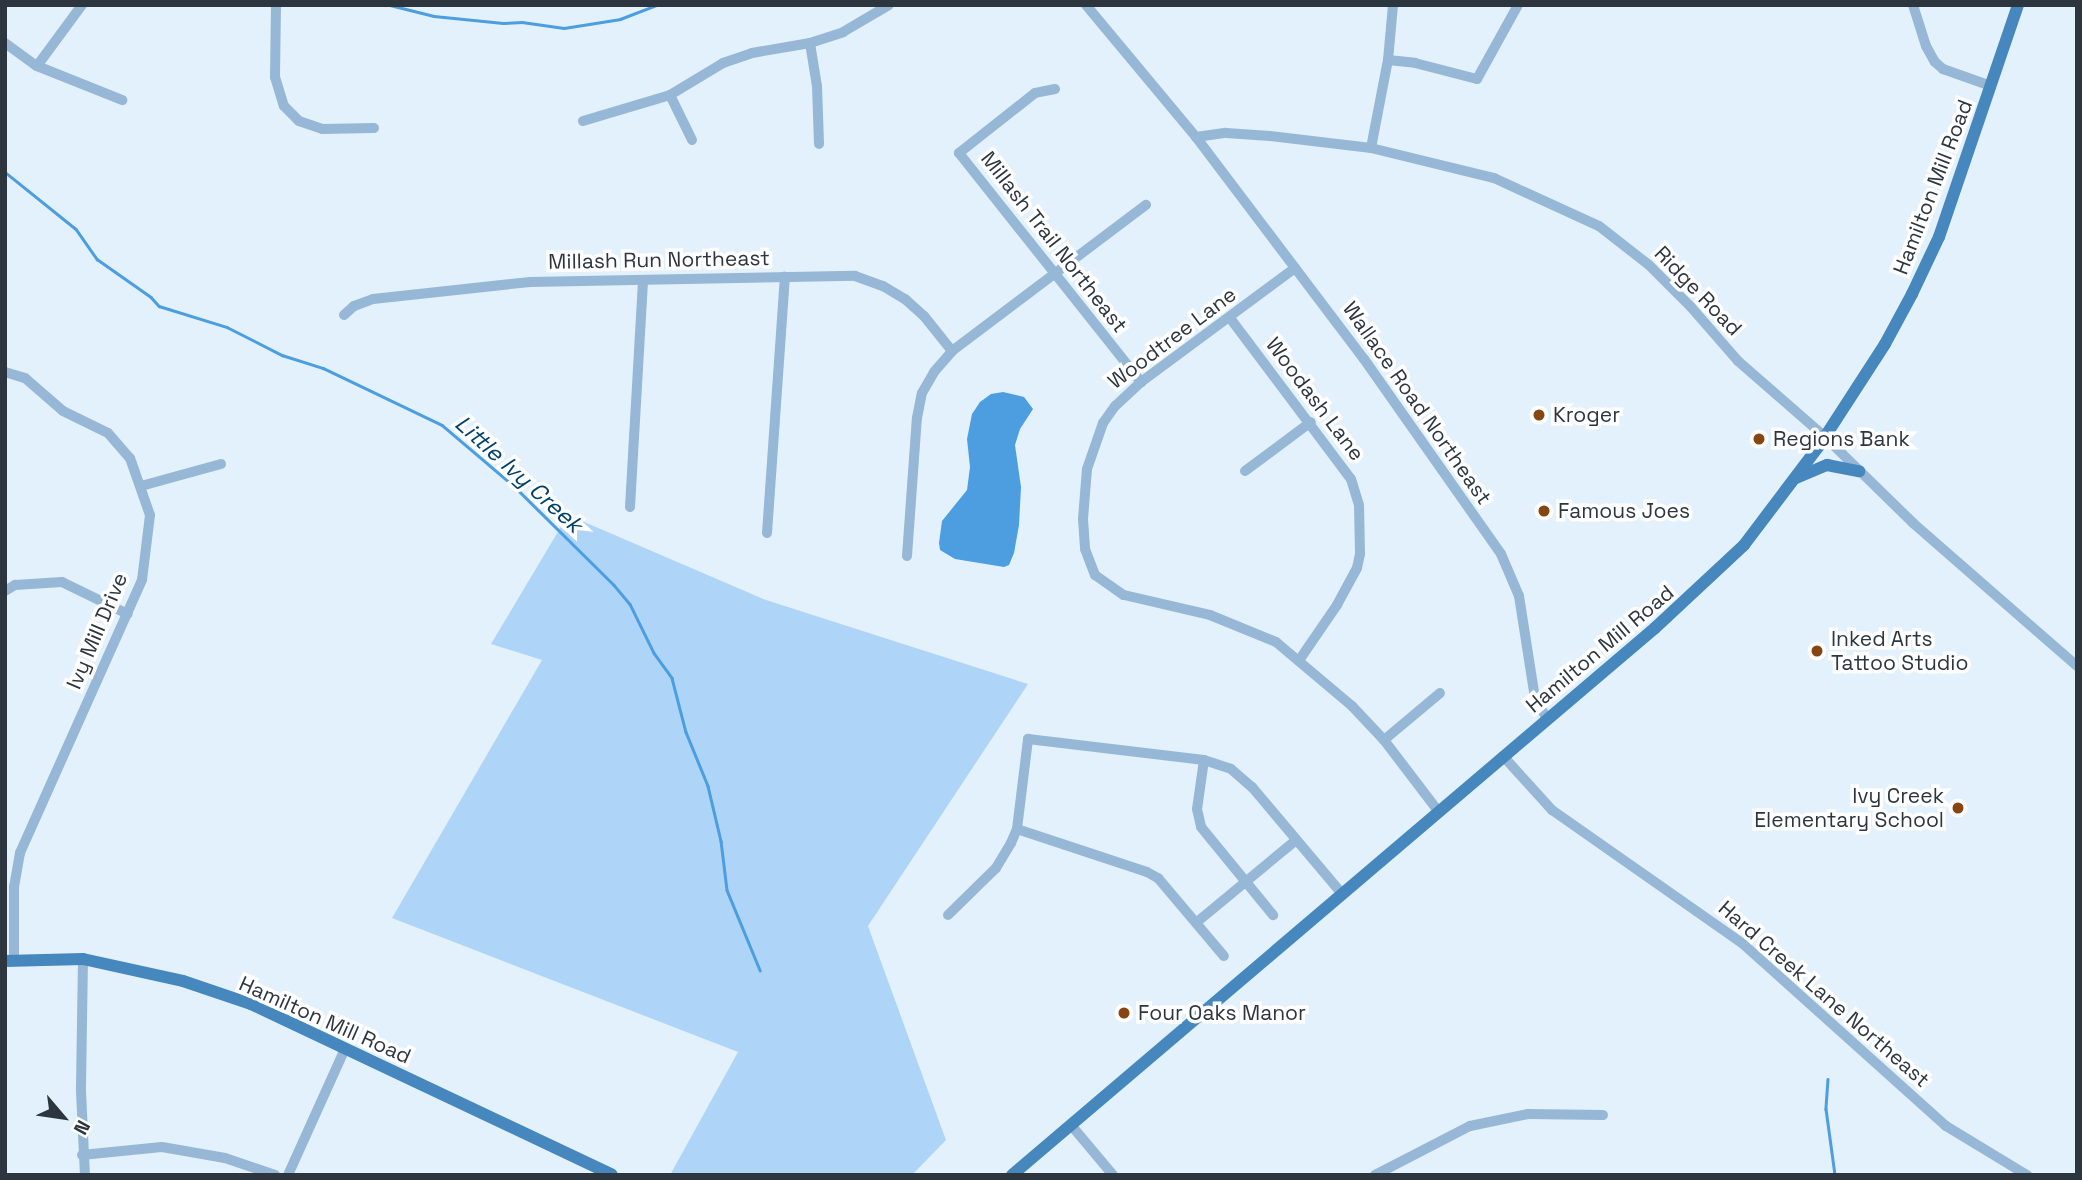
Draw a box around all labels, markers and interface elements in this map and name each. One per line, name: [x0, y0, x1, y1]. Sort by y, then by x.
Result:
street label: Hamilton Mill Road: [1888, 96, 1978, 278]
street label: Millash Trail Northeast: [975, 146, 1133, 338]
street label: Ridge Road: [1649, 241, 1747, 341]
street label: Millash Run Northeast: [548, 245, 770, 275]
street label: Woodtree Lane: [1103, 282, 1241, 394]
street label: Wallace Road Northeast: [1337, 297, 1497, 509]
street label: Woodash Lane: [1260, 332, 1370, 466]
place label: Kroger: [1553, 402, 1620, 428]
marker: Kroger: [1531, 407, 1547, 423]
water label: Little Ivy Creek: [450, 410, 588, 538]
place label: Regions Bank: [1773, 426, 1910, 452]
marker: Regions Bank: [1751, 431, 1767, 447]
place label: Famous Joes: [1558, 498, 1690, 524]
marker: Famous Joes: [1536, 503, 1552, 519]
street label: Ivy Mill Drive: [61, 569, 133, 693]
street label: Hamilton Mill Road: [1521, 580, 1679, 718]
place label: Inked Arts Tattoo Studio: [1831, 626, 1968, 676]
marker: Inked Arts Tattoo Studio: [1809, 643, 1825, 659]
place label: Ivy Creek Elementary School: [1754, 783, 1944, 833]
marker: Ivy Creek Elementary School: [1950, 800, 1966, 816]
street label: Hard Creek Lane Northeast: [1713, 895, 1935, 1093]
street label: Hamilton Mill Road: [235, 971, 415, 1069]
place label: Four Oaks Manor: [1138, 1000, 1306, 1026]
marker: Four Oaks Manor: [1116, 1005, 1132, 1021]
north arrow: [28, 1082, 98, 1152]
text: N: [68, 1116, 96, 1139]

